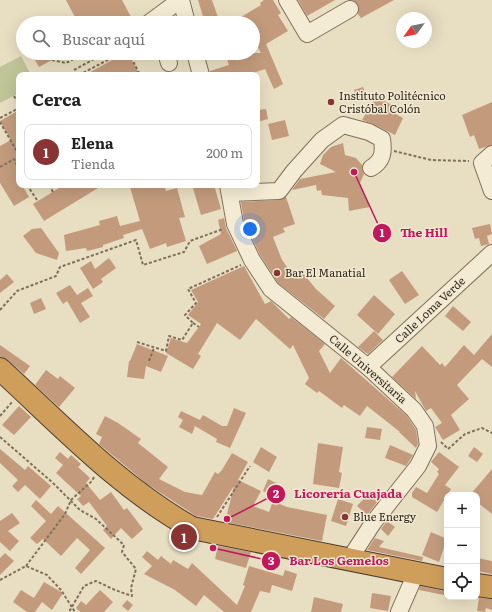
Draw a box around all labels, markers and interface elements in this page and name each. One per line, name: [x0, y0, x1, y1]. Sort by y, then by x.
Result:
north arrow: [396, 12, 432, 48]
search box: [16, 16, 260, 60]
icon: search: [30, 27, 52, 49]
text: Buscar aquí: [62, 27, 145, 50]
text: Cerca: [32, 86, 81, 111]
place label: Instituto Politécnico Cristóbal Colón: [339, 87, 446, 116]
marker: Instituto Politécnico Cristóbal Colón: [326, 97, 336, 107]
text: Elena: [71, 131, 114, 154]
text: 1: [43, 143, 49, 162]
text: 200 m: [206, 143, 243, 162]
text: Tienda: [71, 154, 115, 173]
your location: [240, 219, 260, 239]
callout: The Hill: [372, 221, 455, 245]
text: 1: [380, 223, 385, 241]
text: The Hill: [400, 223, 448, 241]
place label: Bar El Manatial: [285, 264, 366, 280]
marker: Bar El Manatial: [272, 268, 282, 278]
street label: Calle Loma Verde: [391, 272, 468, 346]
street label: Calle Universitaria: [326, 330, 411, 407]
callout: Licorería Cuajada: [266, 482, 410, 506]
text: 2: [273, 484, 280, 502]
text: Licorería Cuajada: [294, 484, 402, 502]
map controls: [444, 492, 480, 600]
button: +: [444, 492, 480, 528]
place label: Blue Energy: [353, 508, 417, 524]
marker: Blue Energy: [340, 512, 350, 522]
pin: 1: [171, 522, 197, 552]
button: −: [444, 528, 480, 564]
callout: Bar Los Gemelos: [261, 549, 396, 573]
text: 3: [268, 551, 275, 569]
text: Bar Los Gemelos: [289, 551, 389, 569]
button: locate: [444, 564, 480, 600]

